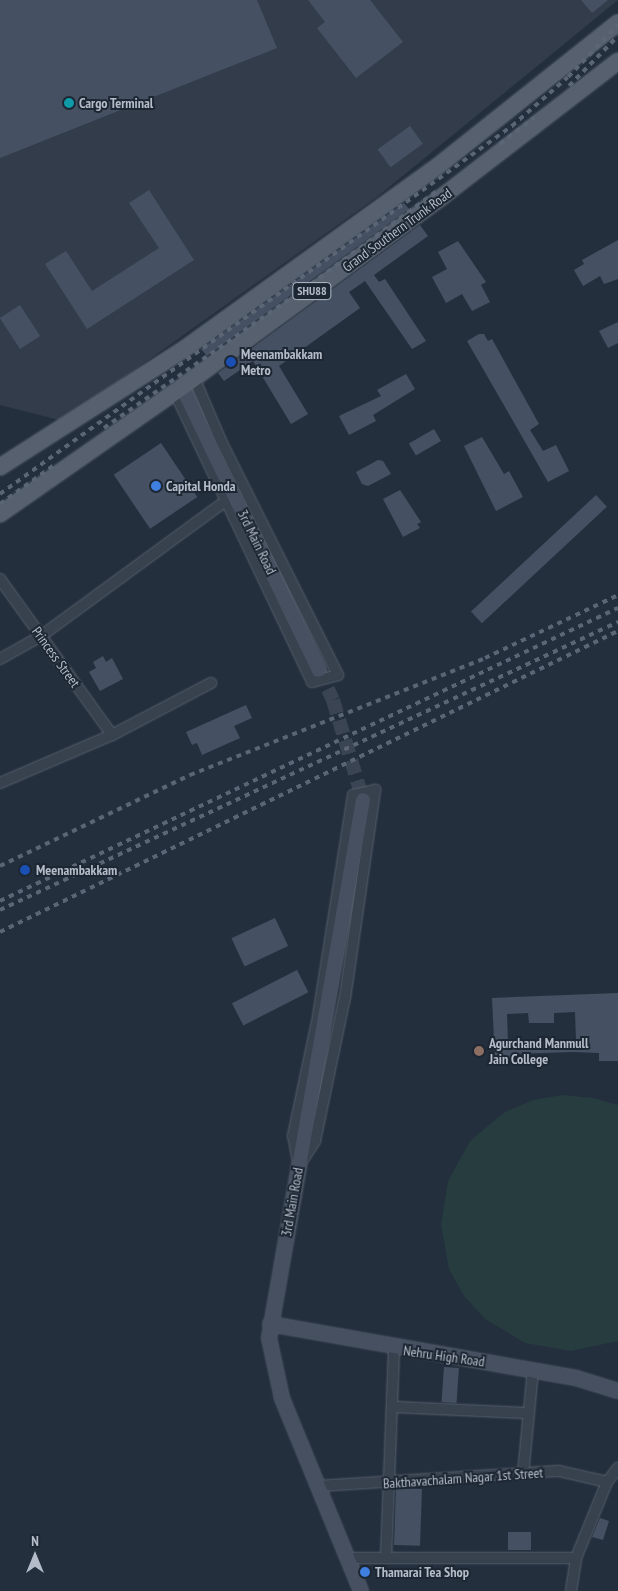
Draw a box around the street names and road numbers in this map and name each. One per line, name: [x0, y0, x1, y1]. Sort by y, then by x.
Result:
street label: Grand Southern Trunk Road: [339, 184, 455, 276]
road number: SHU88: [292, 282, 332, 300]
street label: 3rd Main Road: [234, 507, 280, 577]
street label: Princess Street: [28, 623, 84, 691]
street label: 3rd Main Road: [278, 1166, 306, 1238]
street label: Nehru High Road: [402, 1342, 486, 1370]
street label: Bakthavachalam Nagar 1st Street: [382, 1464, 544, 1492]

